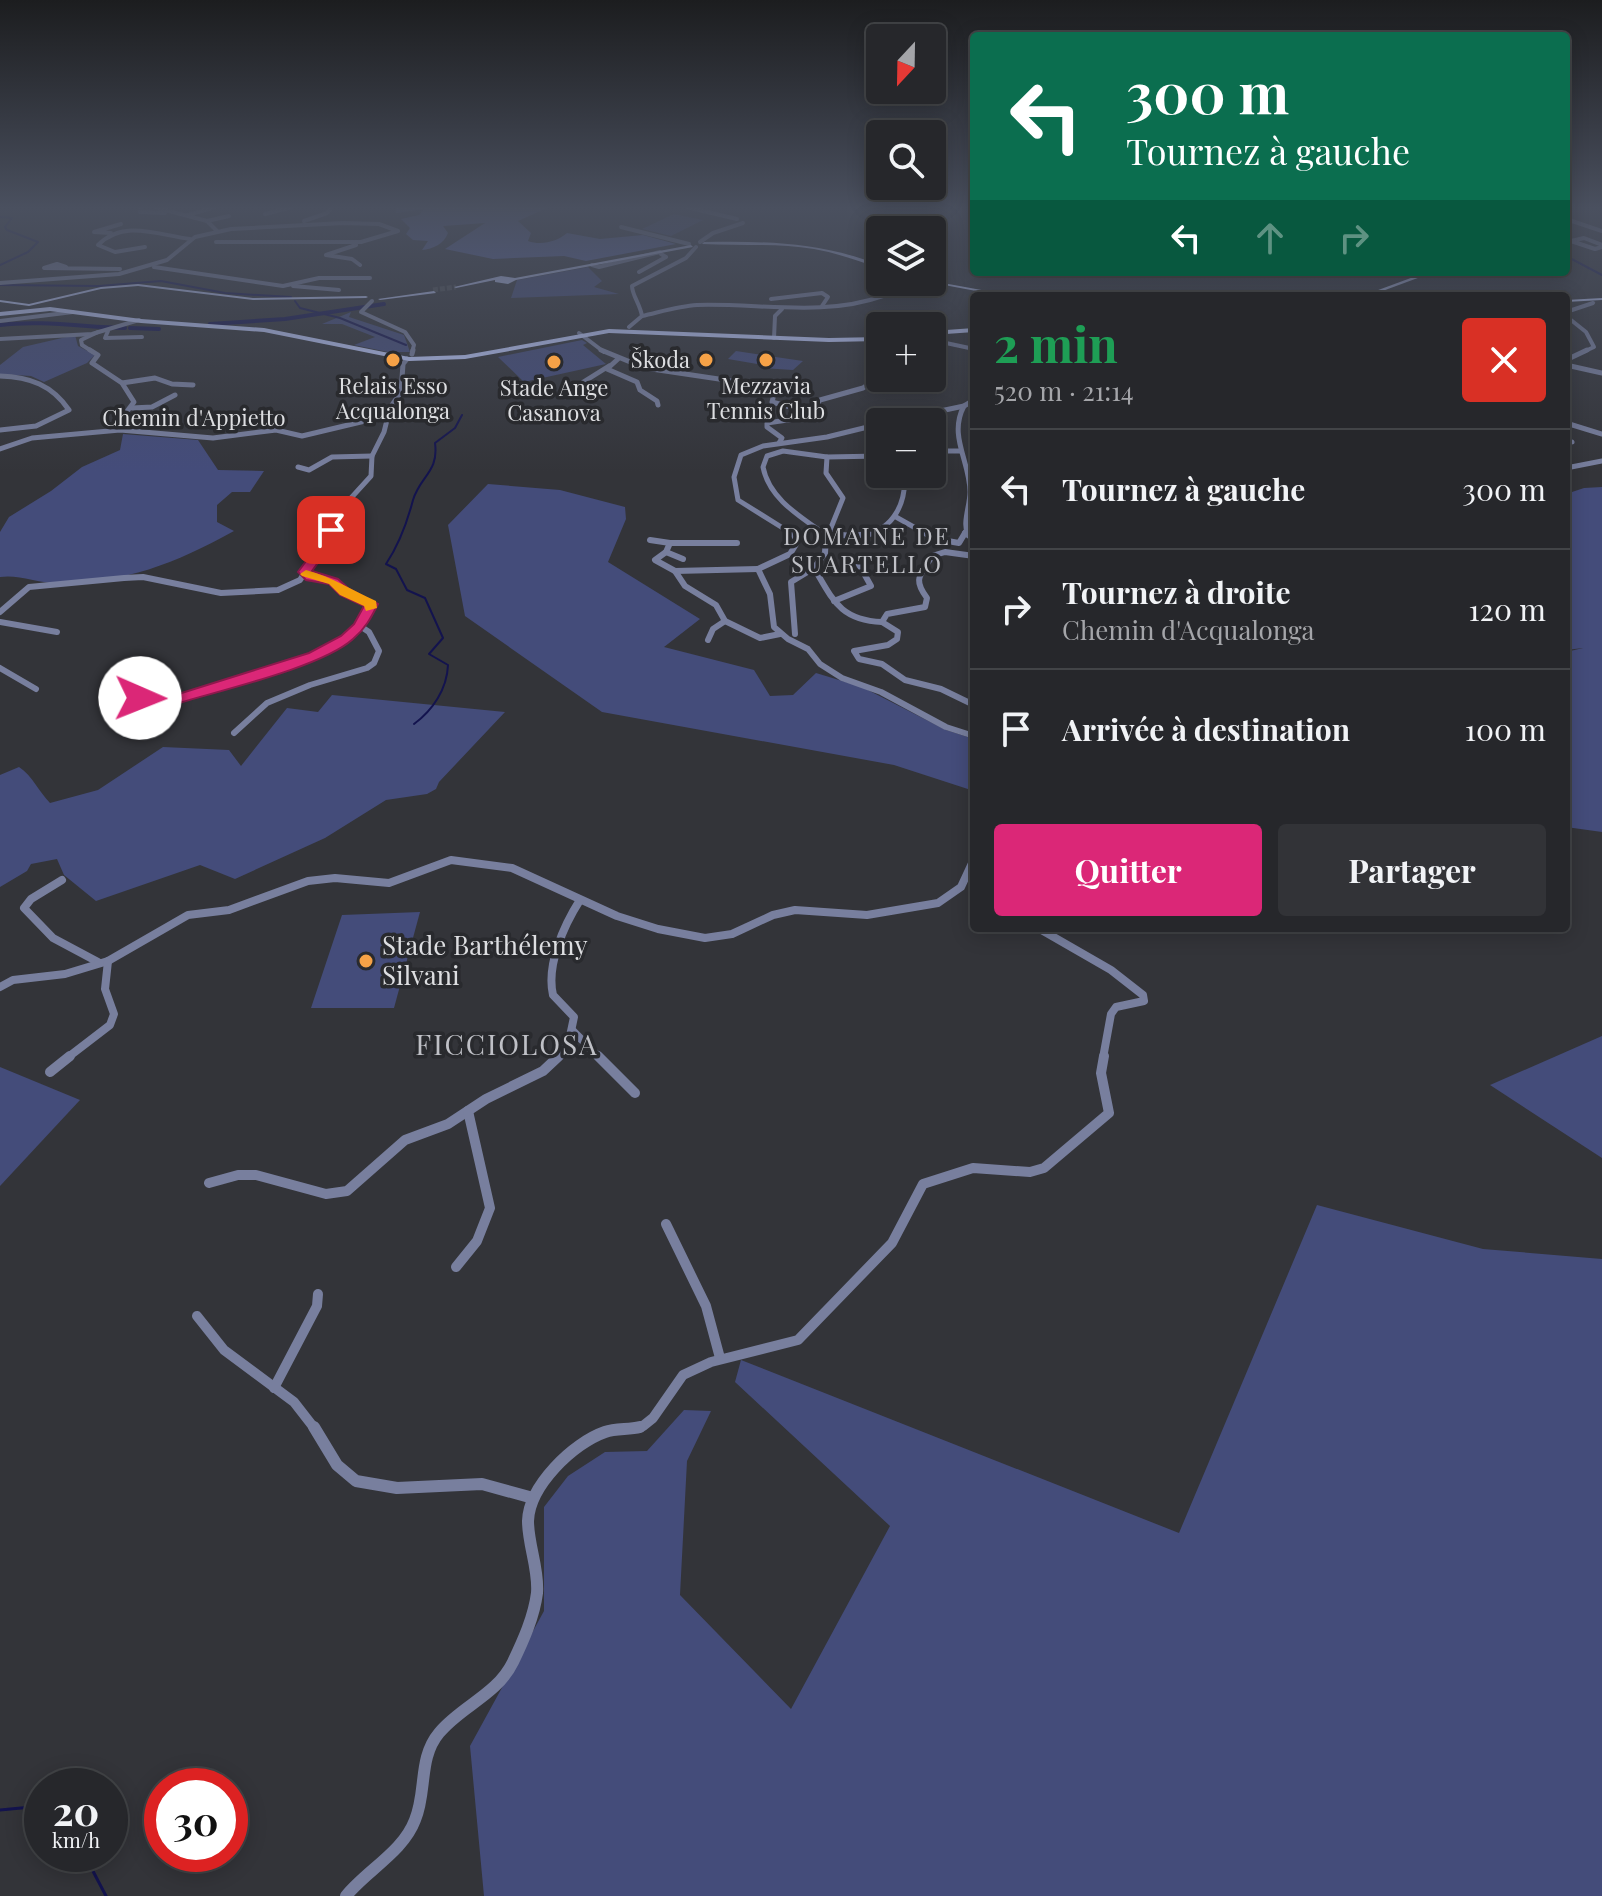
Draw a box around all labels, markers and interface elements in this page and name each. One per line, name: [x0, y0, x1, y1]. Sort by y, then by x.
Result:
north arrow: [866, 24, 946, 104]
map controls: [866, 24, 946, 488]
text: 300 m: [1126, 54, 1289, 129]
icon: left: [994, 64, 1098, 168]
button: search: [866, 120, 946, 200]
text: Tournez à gauche: [1126, 126, 1410, 174]
button: layers: [866, 216, 946, 296]
icon: left: [1164, 216, 1208, 260]
icon: ahead: [1248, 216, 1292, 260]
icon: right: [1332, 216, 1376, 260]
text: 2 min: [994, 311, 1118, 375]
button: +: [866, 312, 946, 392]
button: close: [1462, 318, 1546, 402]
place label: Škoda: [631, 344, 690, 374]
marker: Relais Esso Acqualonga: [384, 351, 402, 369]
marker: Škoda: [697, 351, 715, 369]
marker: Mezzavia Tennis Club: [757, 351, 775, 369]
marker: Stade Ange Casanova: [545, 353, 563, 371]
place label: Relais Esso Acqualonga: [335, 370, 450, 425]
place label: Mezzavia Tennis Club: [707, 370, 825, 425]
place label: Stade Ange Casanova: [500, 372, 608, 427]
text: 520 m · 21:14: [994, 373, 1134, 408]
street label: Chemin d'Appietto: [102, 402, 286, 432]
button: −: [866, 408, 946, 488]
icon: left: [994, 467, 1038, 511]
text: Tournez à gauche: [1062, 469, 1305, 509]
text: 300 m: [1462, 469, 1546, 509]
pin: [297, 496, 365, 564]
icon: arrive: [309, 508, 353, 552]
district label: DOMAINE DE SUARTELLO: [783, 519, 951, 579]
text: Tournez à droite: [1062, 572, 1291, 612]
icon: right: [994, 587, 1038, 631]
text: 120 m: [1468, 589, 1546, 629]
text: Chemin d'Acqualonga: [1062, 612, 1315, 647]
position arrow: [98, 656, 182, 740]
icon: arrive: [994, 707, 1038, 751]
text: Arrivée à destination: [1062, 709, 1350, 749]
text: 100 m: [1465, 709, 1546, 749]
button: Quitter: [994, 824, 1262, 916]
button: Partager: [1278, 824, 1546, 916]
place label: Stade Barthélemy Silvani: [382, 927, 588, 992]
marker: Stade Barthélemy Silvani: [357, 952, 375, 970]
district label: FICCIOLOSA: [415, 1025, 599, 1062]
speed limit sign: 30: [144, 1768, 248, 1872]
text: 20: [53, 1783, 99, 1836]
text: km/h: [52, 1826, 100, 1853]

